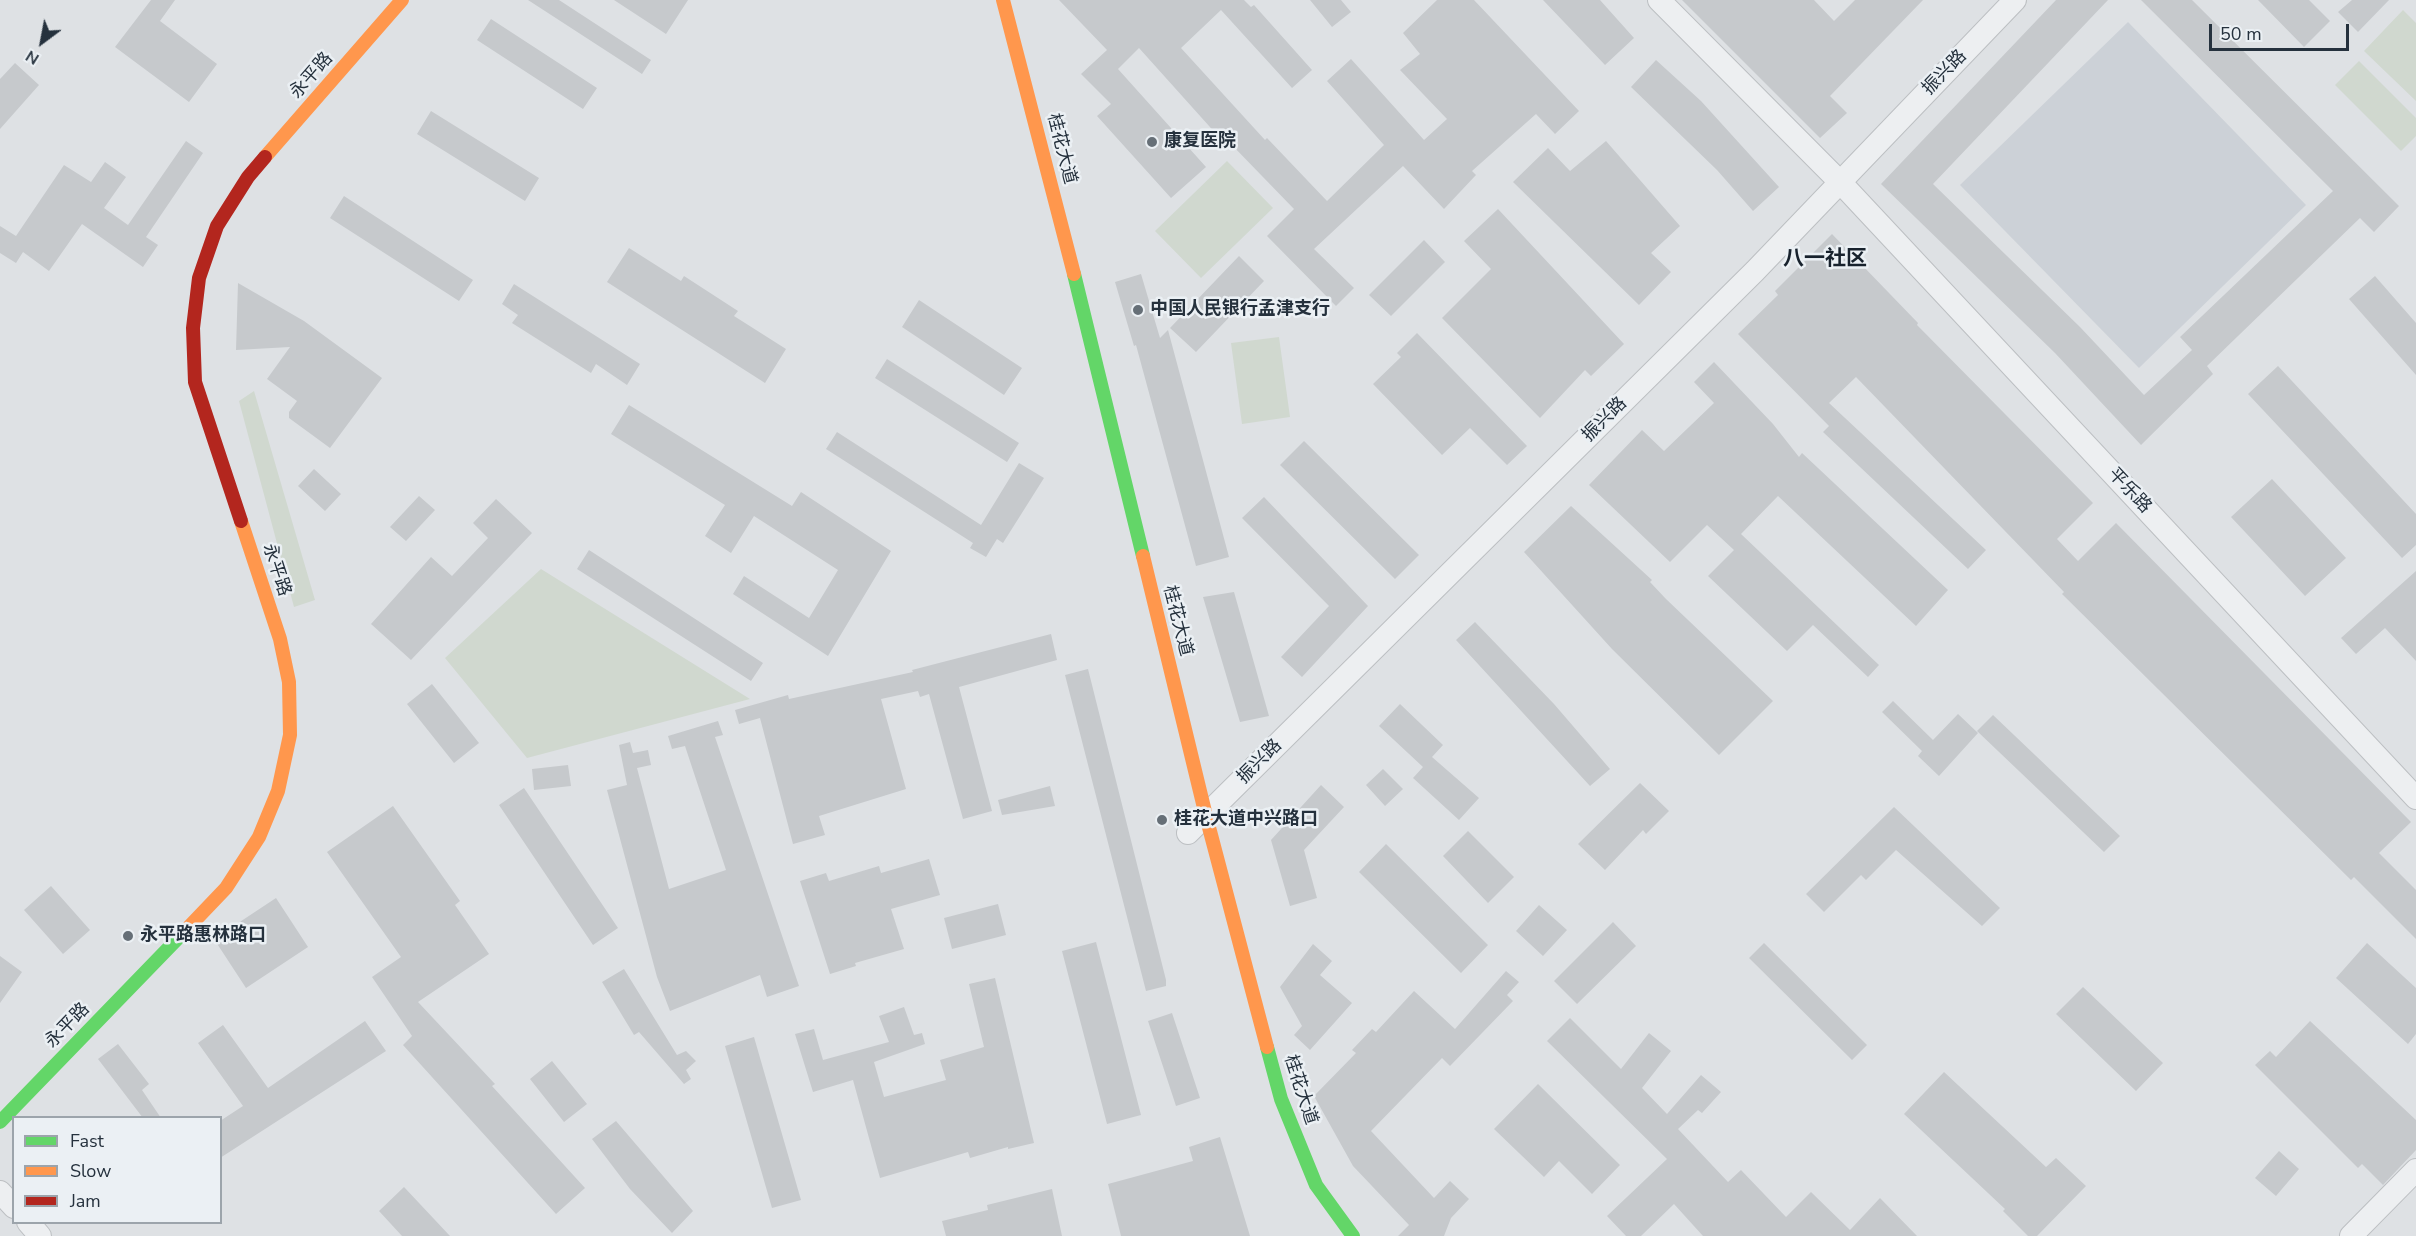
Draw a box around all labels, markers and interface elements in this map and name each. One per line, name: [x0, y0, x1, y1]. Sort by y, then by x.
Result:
north arrow: [12, 12, 72, 72]
scale bar: [2212, 12, 2352, 50]
text: 50 m: [2220, 22, 2262, 46]
text: N: [22, 45, 43, 70]
street label: 振兴路: [1918, 46, 1972, 100]
street label: 永平路: [286, 49, 338, 103]
street label: 桂花大道: [1042, 111, 1080, 187]
place label: 康复医院: [1164, 131, 1236, 153]
marker: 康复医院: [1145, 135, 1159, 149]
district label: 八一社区: [1783, 247, 1867, 273]
place label: 中国人民银行孟津支行: [1150, 299, 1330, 321]
marker: 中国人民银行孟津支行: [1131, 303, 1145, 317]
street label: 振兴路: [1578, 393, 1632, 447]
street label: 平乐路: [2103, 464, 2155, 518]
street label: 永平路: [257, 541, 295, 599]
street label: 桂花大道: [1158, 583, 1196, 659]
street label: 振兴路: [1233, 735, 1287, 789]
place label: 桂花大道中兴路口: [1174, 809, 1318, 831]
marker: 桂花大道中兴路口: [1155, 813, 1169, 827]
place label: 永平路惠林路口: [140, 925, 266, 947]
marker: 永平路惠林路口: [121, 929, 135, 943]
street label: 永平路: [41, 999, 95, 1053]
street label: 桂花大道: [1279, 1052, 1321, 1128]
legend: [12, 1116, 222, 1224]
text: Fast: [70, 1129, 104, 1153]
text: Slow: [70, 1159, 111, 1183]
text: Jam: [70, 1189, 101, 1213]

